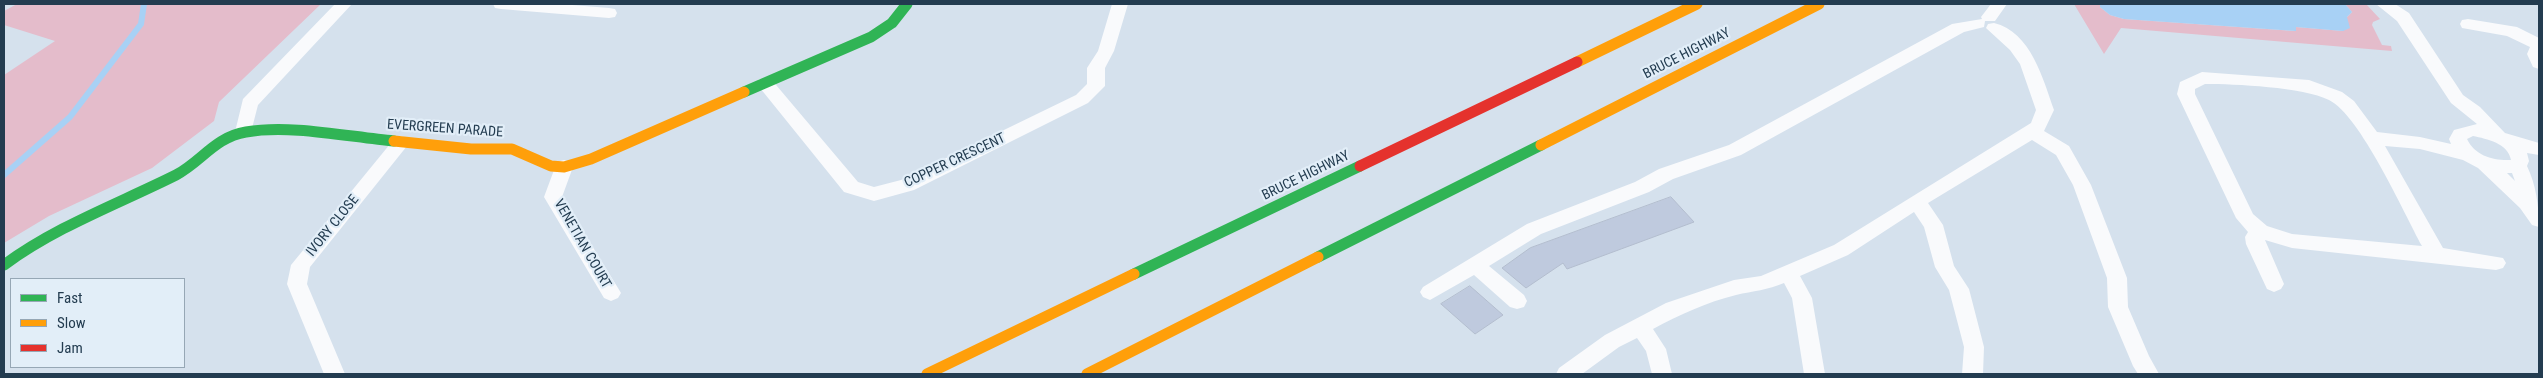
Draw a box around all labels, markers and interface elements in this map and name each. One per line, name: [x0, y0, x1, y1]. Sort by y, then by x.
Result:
street label: BRUCE HIGHWAY: [1641, 25, 1733, 83]
street label: EVERGREEN PARADE: [387, 117, 503, 141]
street label: COPPER CRESCENT: [902, 130, 1008, 192]
street label: BRUCE HIGHWAY: [1259, 148, 1353, 204]
street label: IVORY CLOSE: [303, 192, 363, 260]
street label: VENETIAN COURT: [550, 197, 614, 291]
legend: [10, 278, 185, 368]
text: Fast: [57, 289, 82, 307]
text: Slow: [57, 314, 86, 332]
text: Jam: [57, 339, 83, 357]

